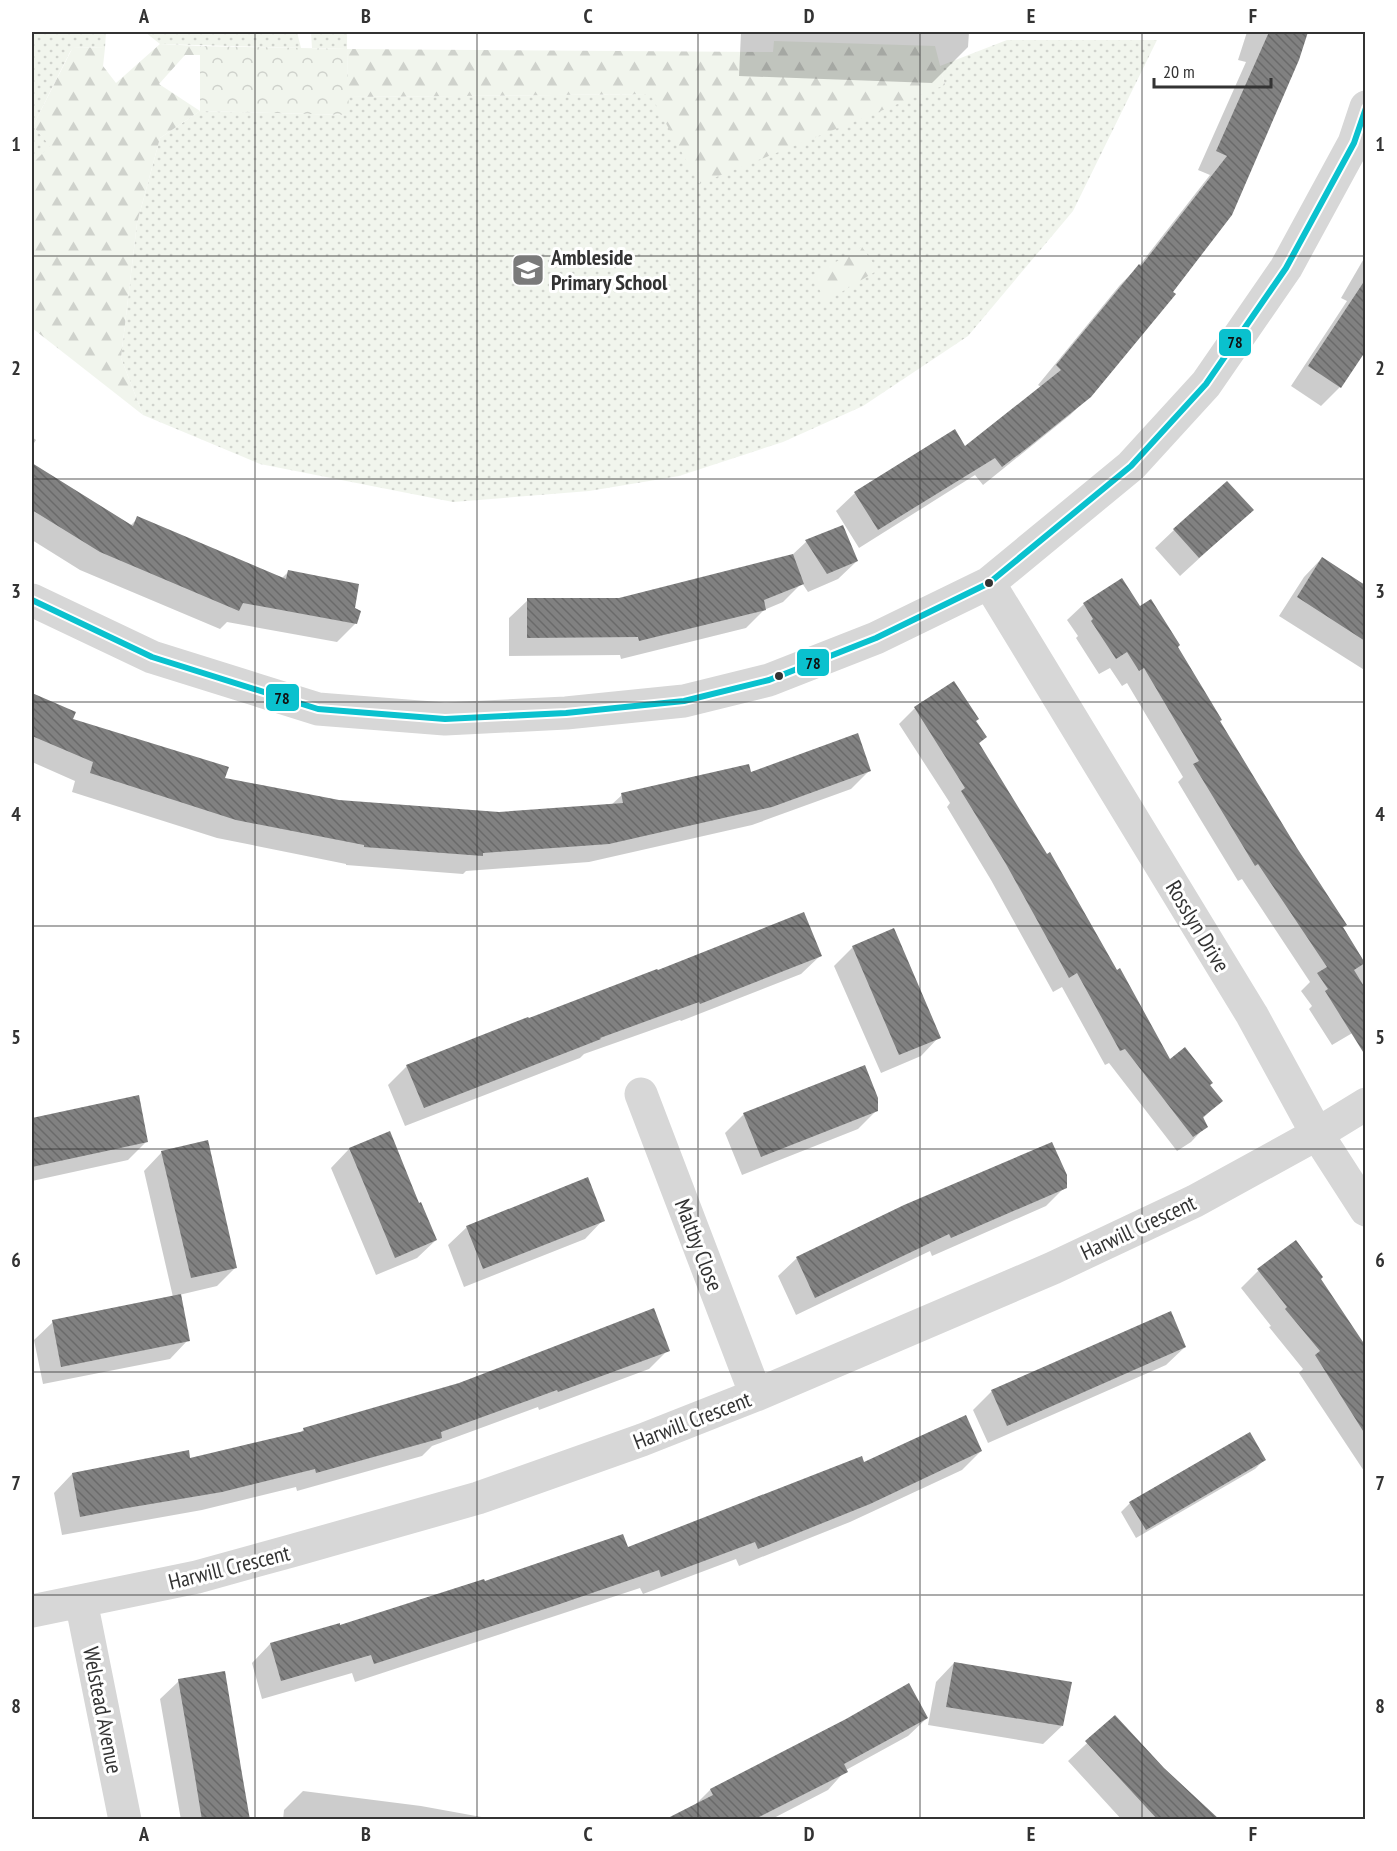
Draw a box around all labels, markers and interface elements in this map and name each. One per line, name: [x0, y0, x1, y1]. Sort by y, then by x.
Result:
text: A: [138, 3, 150, 29]
text: B: [361, 3, 371, 29]
text: C: [583, 3, 593, 29]
text: D: [804, 3, 815, 29]
text: E: [1027, 3, 1035, 29]
text: F: [1249, 3, 1257, 29]
scale bar: [1154, 51, 1271, 89]
text: 20 m: [1163, 60, 1195, 83]
text: 1: [11, 131, 21, 157]
text: 1: [1375, 131, 1385, 157]
place label: Ambleside Primary School: [550, 243, 668, 296]
school or university icon: Ambleside Primary School: [510, 252, 546, 288]
line badge: 78: [1218, 328, 1252, 357]
text: 78: [1227, 332, 1243, 352]
text: 2: [11, 355, 21, 381]
text: 2: [1375, 355, 1385, 381]
unlabelled marker: [983, 577, 995, 589]
text: 3: [11, 578, 21, 604]
text: 3: [1375, 578, 1385, 604]
line badge: 78: [796, 648, 830, 677]
text: 78: [805, 653, 821, 673]
unlabelled marker: [773, 670, 785, 682]
line badge: 78: [265, 683, 300, 712]
text: 78: [274, 688, 290, 708]
text: 4: [11, 801, 21, 827]
text: 4: [1375, 801, 1385, 827]
street label: Rosslyn Drive: [1160, 875, 1236, 977]
text: 5: [11, 1024, 21, 1050]
text: 5: [1375, 1024, 1385, 1050]
street label: Harwill Crescent: [1076, 1188, 1200, 1266]
street label: Maltby Close: [669, 1195, 729, 1295]
text: 6: [11, 1247, 21, 1273]
text: 6: [1375, 1247, 1385, 1273]
street label: Harwill Crescent: [629, 1385, 755, 1455]
text: 7: [11, 1470, 21, 1496]
text: 7: [1375, 1470, 1385, 1496]
street label: Harwill Crescent: [166, 1538, 292, 1596]
street label: Welstead Avenue: [77, 1644, 129, 1776]
text: 8: [11, 1693, 21, 1719]
text: 8: [1375, 1693, 1385, 1719]
text: A: [138, 1821, 150, 1847]
text: B: [361, 1821, 371, 1847]
text: C: [583, 1821, 593, 1847]
text: D: [804, 1821, 815, 1847]
text: E: [1027, 1821, 1035, 1847]
text: F: [1249, 1821, 1257, 1847]

